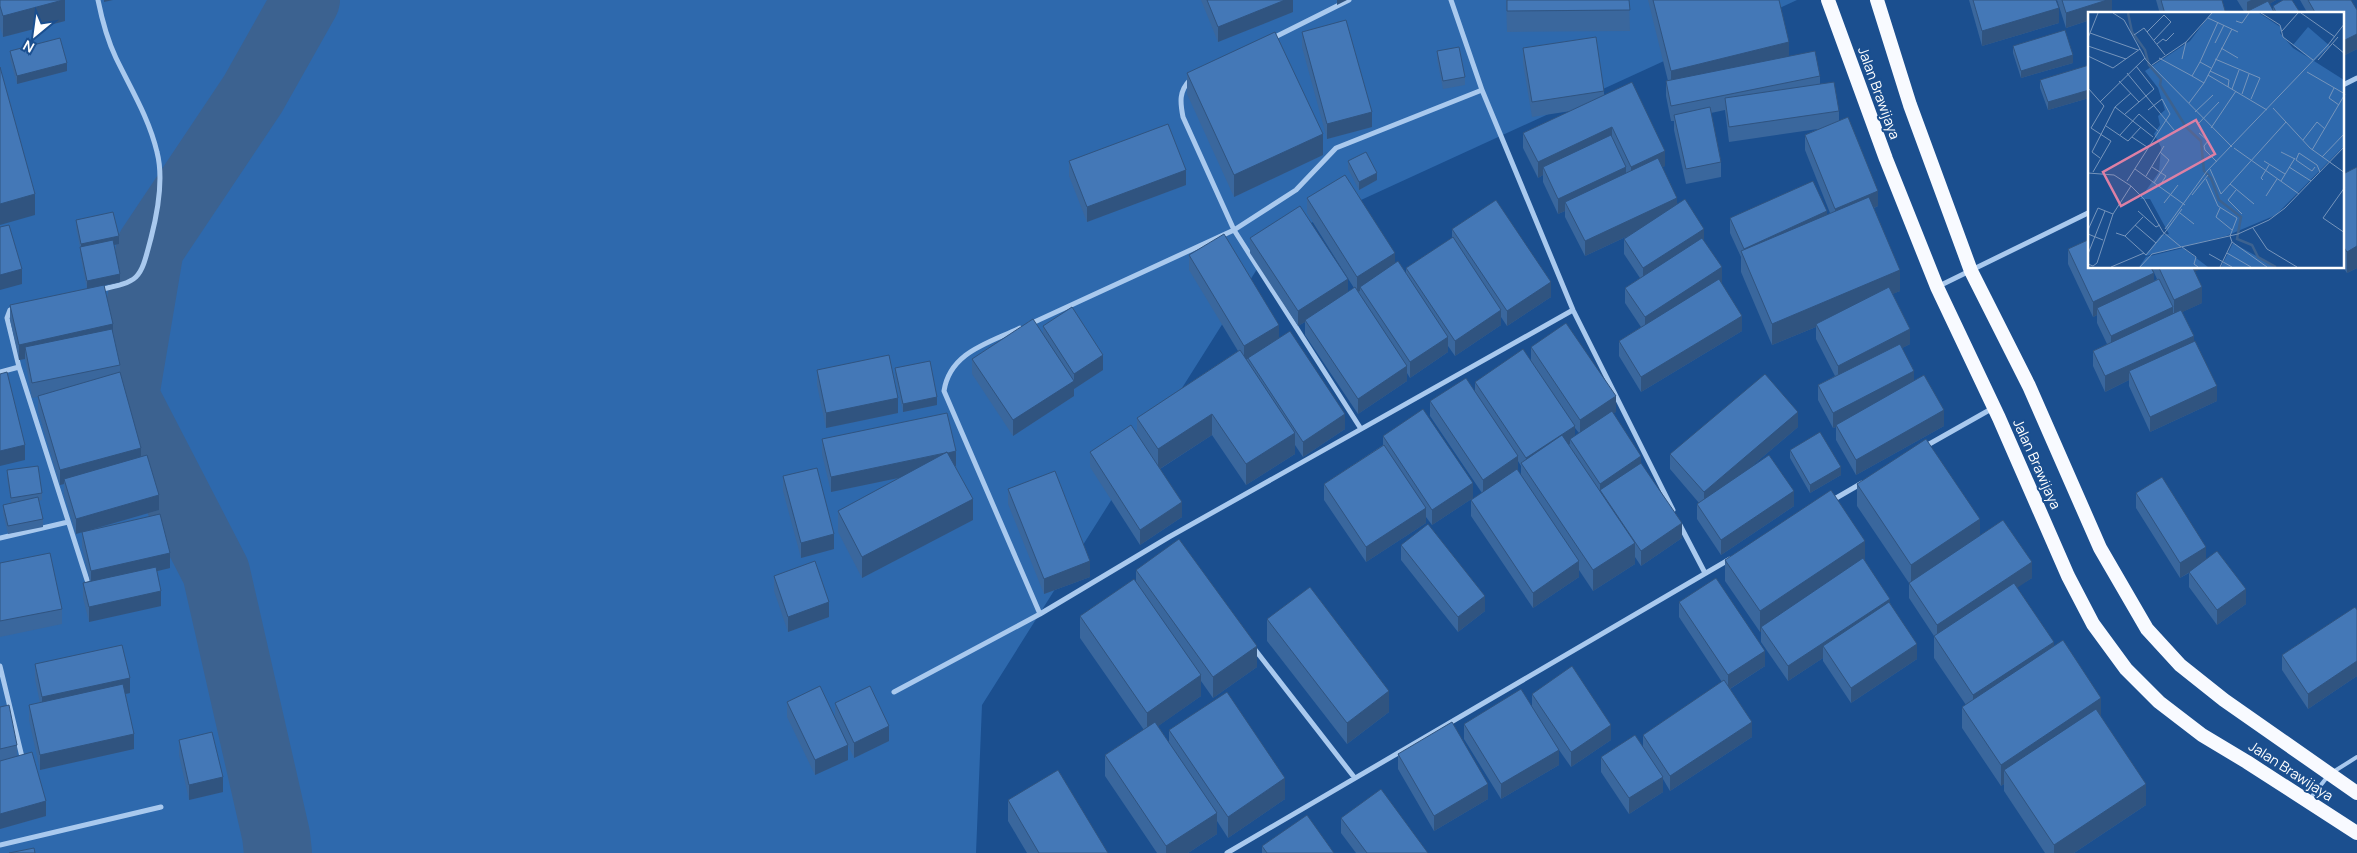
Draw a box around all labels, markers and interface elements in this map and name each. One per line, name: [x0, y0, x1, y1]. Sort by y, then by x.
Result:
north arrow: [10, 10, 60, 60]
inset map: [2088, 12, 2344, 269]
text: N: [19, 36, 37, 58]
street label: Jalan Brawijaya: [1854, 44, 1905, 142]
street label: Jalan Brawijaya: [2009, 416, 2066, 512]
street label: Jalan Brawijaya: [2245, 736, 2337, 805]

